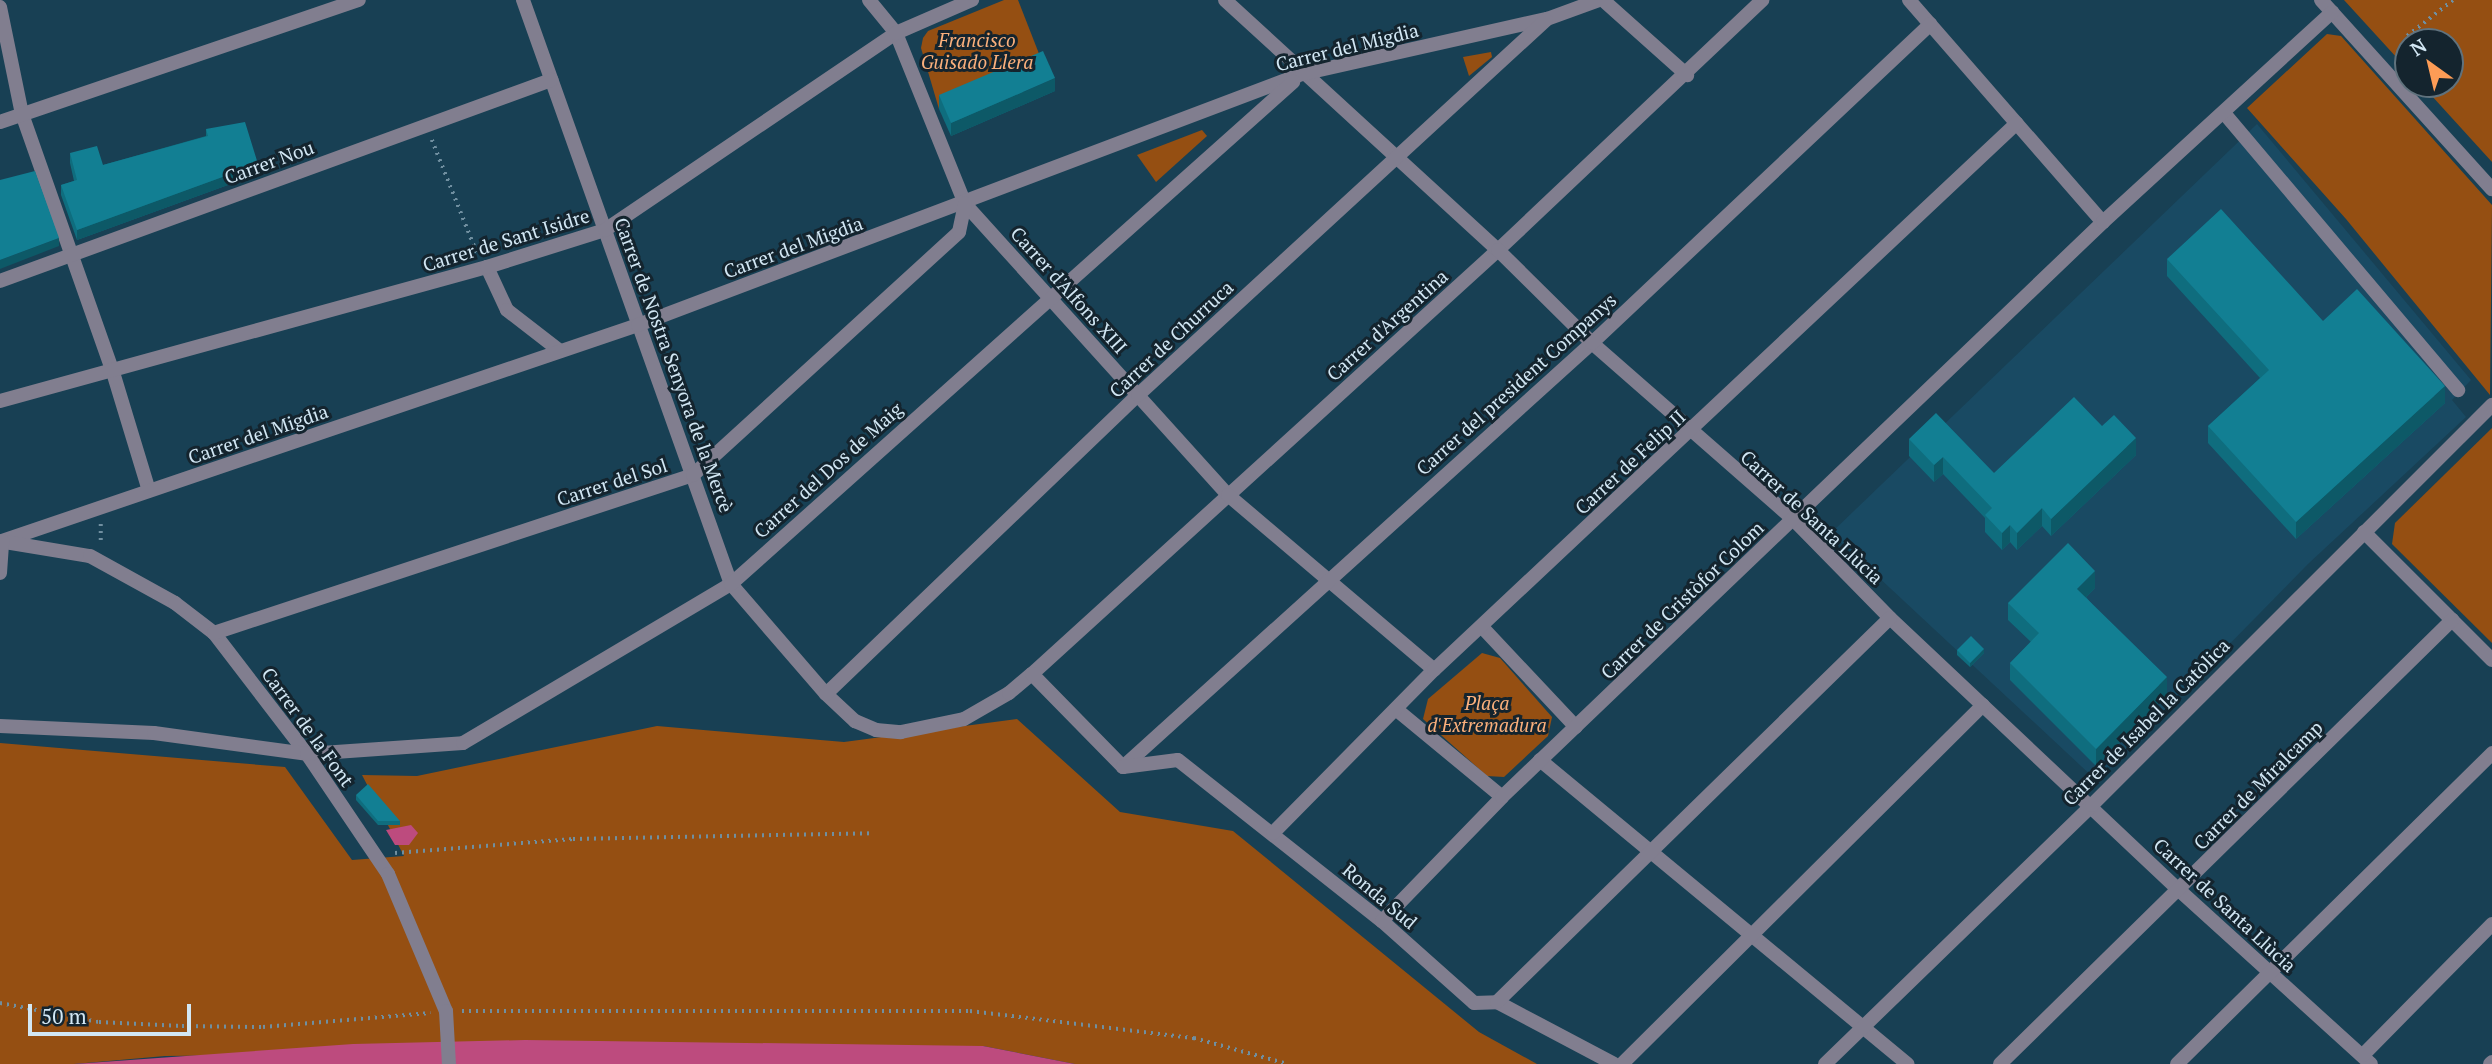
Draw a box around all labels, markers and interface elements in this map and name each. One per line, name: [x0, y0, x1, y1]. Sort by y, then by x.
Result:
street label: Carrer del Migdia: [1273, 18, 1421, 76]
north arrow: [2394, 28, 2464, 98]
park label: Francisco Guisado Llera: [921, 29, 1033, 73]
text: N: [2405, 32, 2431, 61]
street label: Carrer Nou: [221, 135, 317, 189]
street label: Carrer de Sant Isidre: [420, 204, 592, 276]
street label: Carrer del Migdia: [720, 211, 866, 283]
street label: Carrer de Nostra Senyora de la Mercè: [610, 214, 738, 516]
street label: Carrer d'Alfons XIII: [1006, 222, 1132, 358]
street label: Carrer d'Argentina: [1322, 265, 1452, 385]
street label: Carrer de Churruca: [1104, 276, 1238, 402]
street label: Carrer del president Companys: [1411, 288, 1621, 480]
street label: Carrer del Dos de Maig: [749, 397, 907, 543]
street label: Carrer del Migdia: [185, 399, 331, 469]
street label: Carrer de Felip II: [1570, 405, 1690, 519]
street label: Carrer de Santa Llùcia: [1736, 445, 1888, 589]
street label: Carrer del Sol: [554, 453, 670, 511]
street label: Carrer de Cristòfor Colom: [1596, 516, 1768, 684]
street label: Carrer de Isabel la Catòlica: [2058, 634, 2234, 810]
street label: Carrer de la Font: [257, 663, 359, 791]
park label: Plaça d'Extremadura: [1427, 692, 1547, 736]
street label: Carrer de Miralcamp: [2189, 716, 2327, 854]
street label: Carrer de Santa Llùcia: [2149, 833, 2301, 977]
street label: Ronda Sud: [1338, 858, 1422, 934]
scale bar: [32, 990, 194, 1034]
text: 50 m: [41, 1002, 87, 1030]

